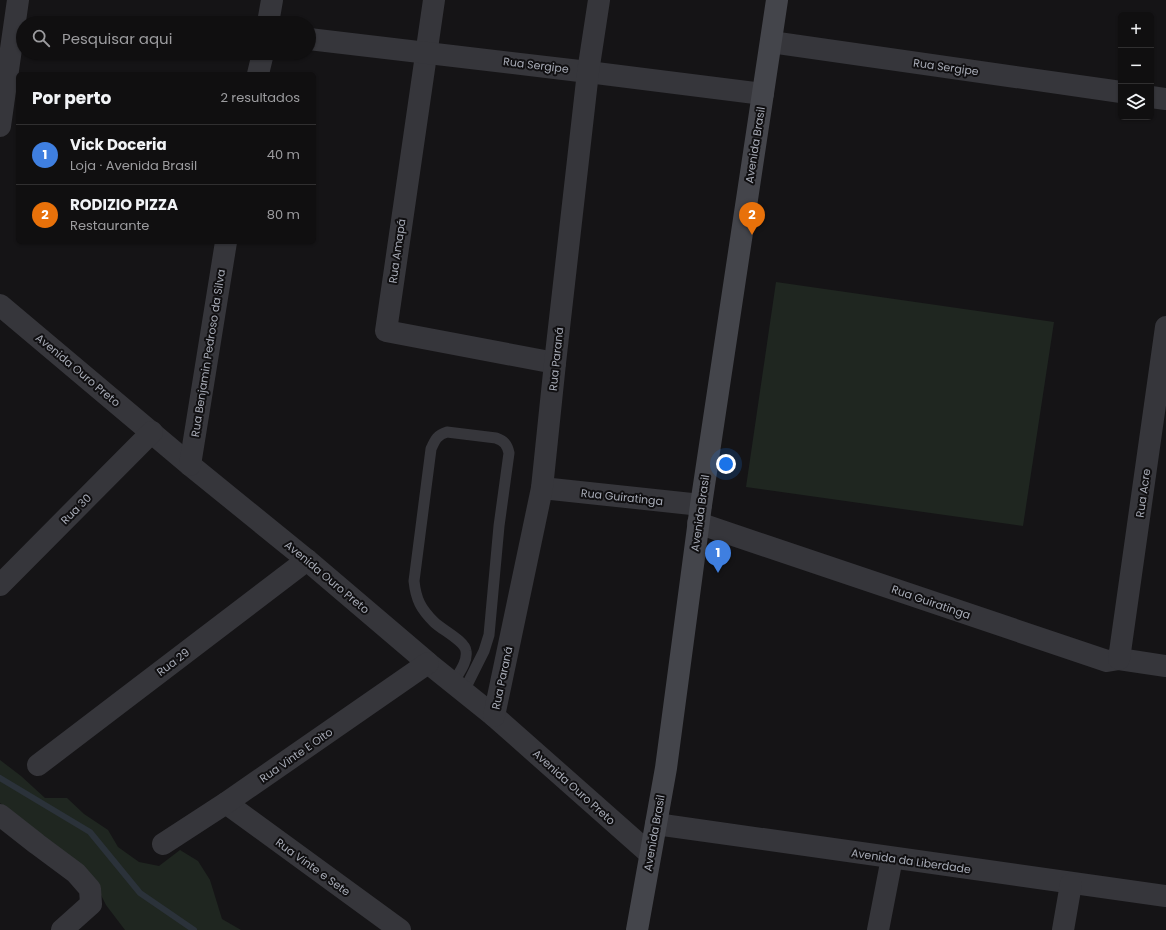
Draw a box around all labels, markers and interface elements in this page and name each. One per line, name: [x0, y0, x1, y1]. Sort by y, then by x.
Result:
map controls: [1118, 12, 1154, 120]
button: +: [1118, 12, 1154, 48]
search box: [16, 16, 316, 60]
icon: search: [30, 27, 52, 49]
text: Pesquisar aqui: [62, 28, 172, 49]
button: −: [1118, 48, 1154, 84]
street label: Rua Sergipe: [502, 53, 570, 77]
street label: Rua Sergipe: [912, 54, 980, 80]
button: layers: [1118, 84, 1154, 120]
text: Por perto: [32, 86, 111, 110]
text: 2 resultados: [220, 88, 300, 107]
street label: Avenida Brasil: [741, 106, 769, 184]
text: Vick Doceria: [70, 134, 167, 155]
text: 1: [43, 145, 47, 164]
text: 40 m: [267, 145, 300, 164]
text: Loja · Avenida Brasil: [70, 156, 197, 175]
text: RODIZIO PIZZA: [70, 194, 178, 215]
pin: 2: [739, 202, 765, 235]
text: 2: [41, 205, 49, 224]
text: 80 m: [267, 205, 300, 224]
text: Restaurante: [70, 216, 149, 235]
street label: Rua Amapá: [385, 218, 409, 284]
street label: Rua Benjamin Pedroso da Silva: [187, 268, 229, 438]
street label: Rua Paraná: [545, 326, 567, 392]
street label: Avenida Ouro Preto: [32, 330, 124, 410]
your location: [716, 454, 736, 474]
street label: Rua Acre: [1132, 467, 1154, 518]
street label: Avenida Brasil: [687, 474, 713, 552]
street label: Rua Guiratinga: [580, 485, 664, 509]
street label: Rua 30: [57, 490, 95, 528]
street label: Avenida Ouro Preto: [281, 537, 373, 617]
pin: 1: [705, 540, 731, 573]
street label: Rua Guiratinga: [889, 581, 973, 623]
street label: Rua 29: [153, 644, 193, 680]
street label: Rua Paraná: [488, 645, 516, 711]
street label: Rua Vinte E Oito: [256, 724, 336, 786]
street label: Avenida Ouro Preto: [529, 746, 619, 828]
street label: Avenida Brasil: [639, 793, 669, 873]
street label: Rua Vinte e Sete: [272, 834, 354, 900]
street label: Avenida da Liberdade: [850, 845, 972, 877]

